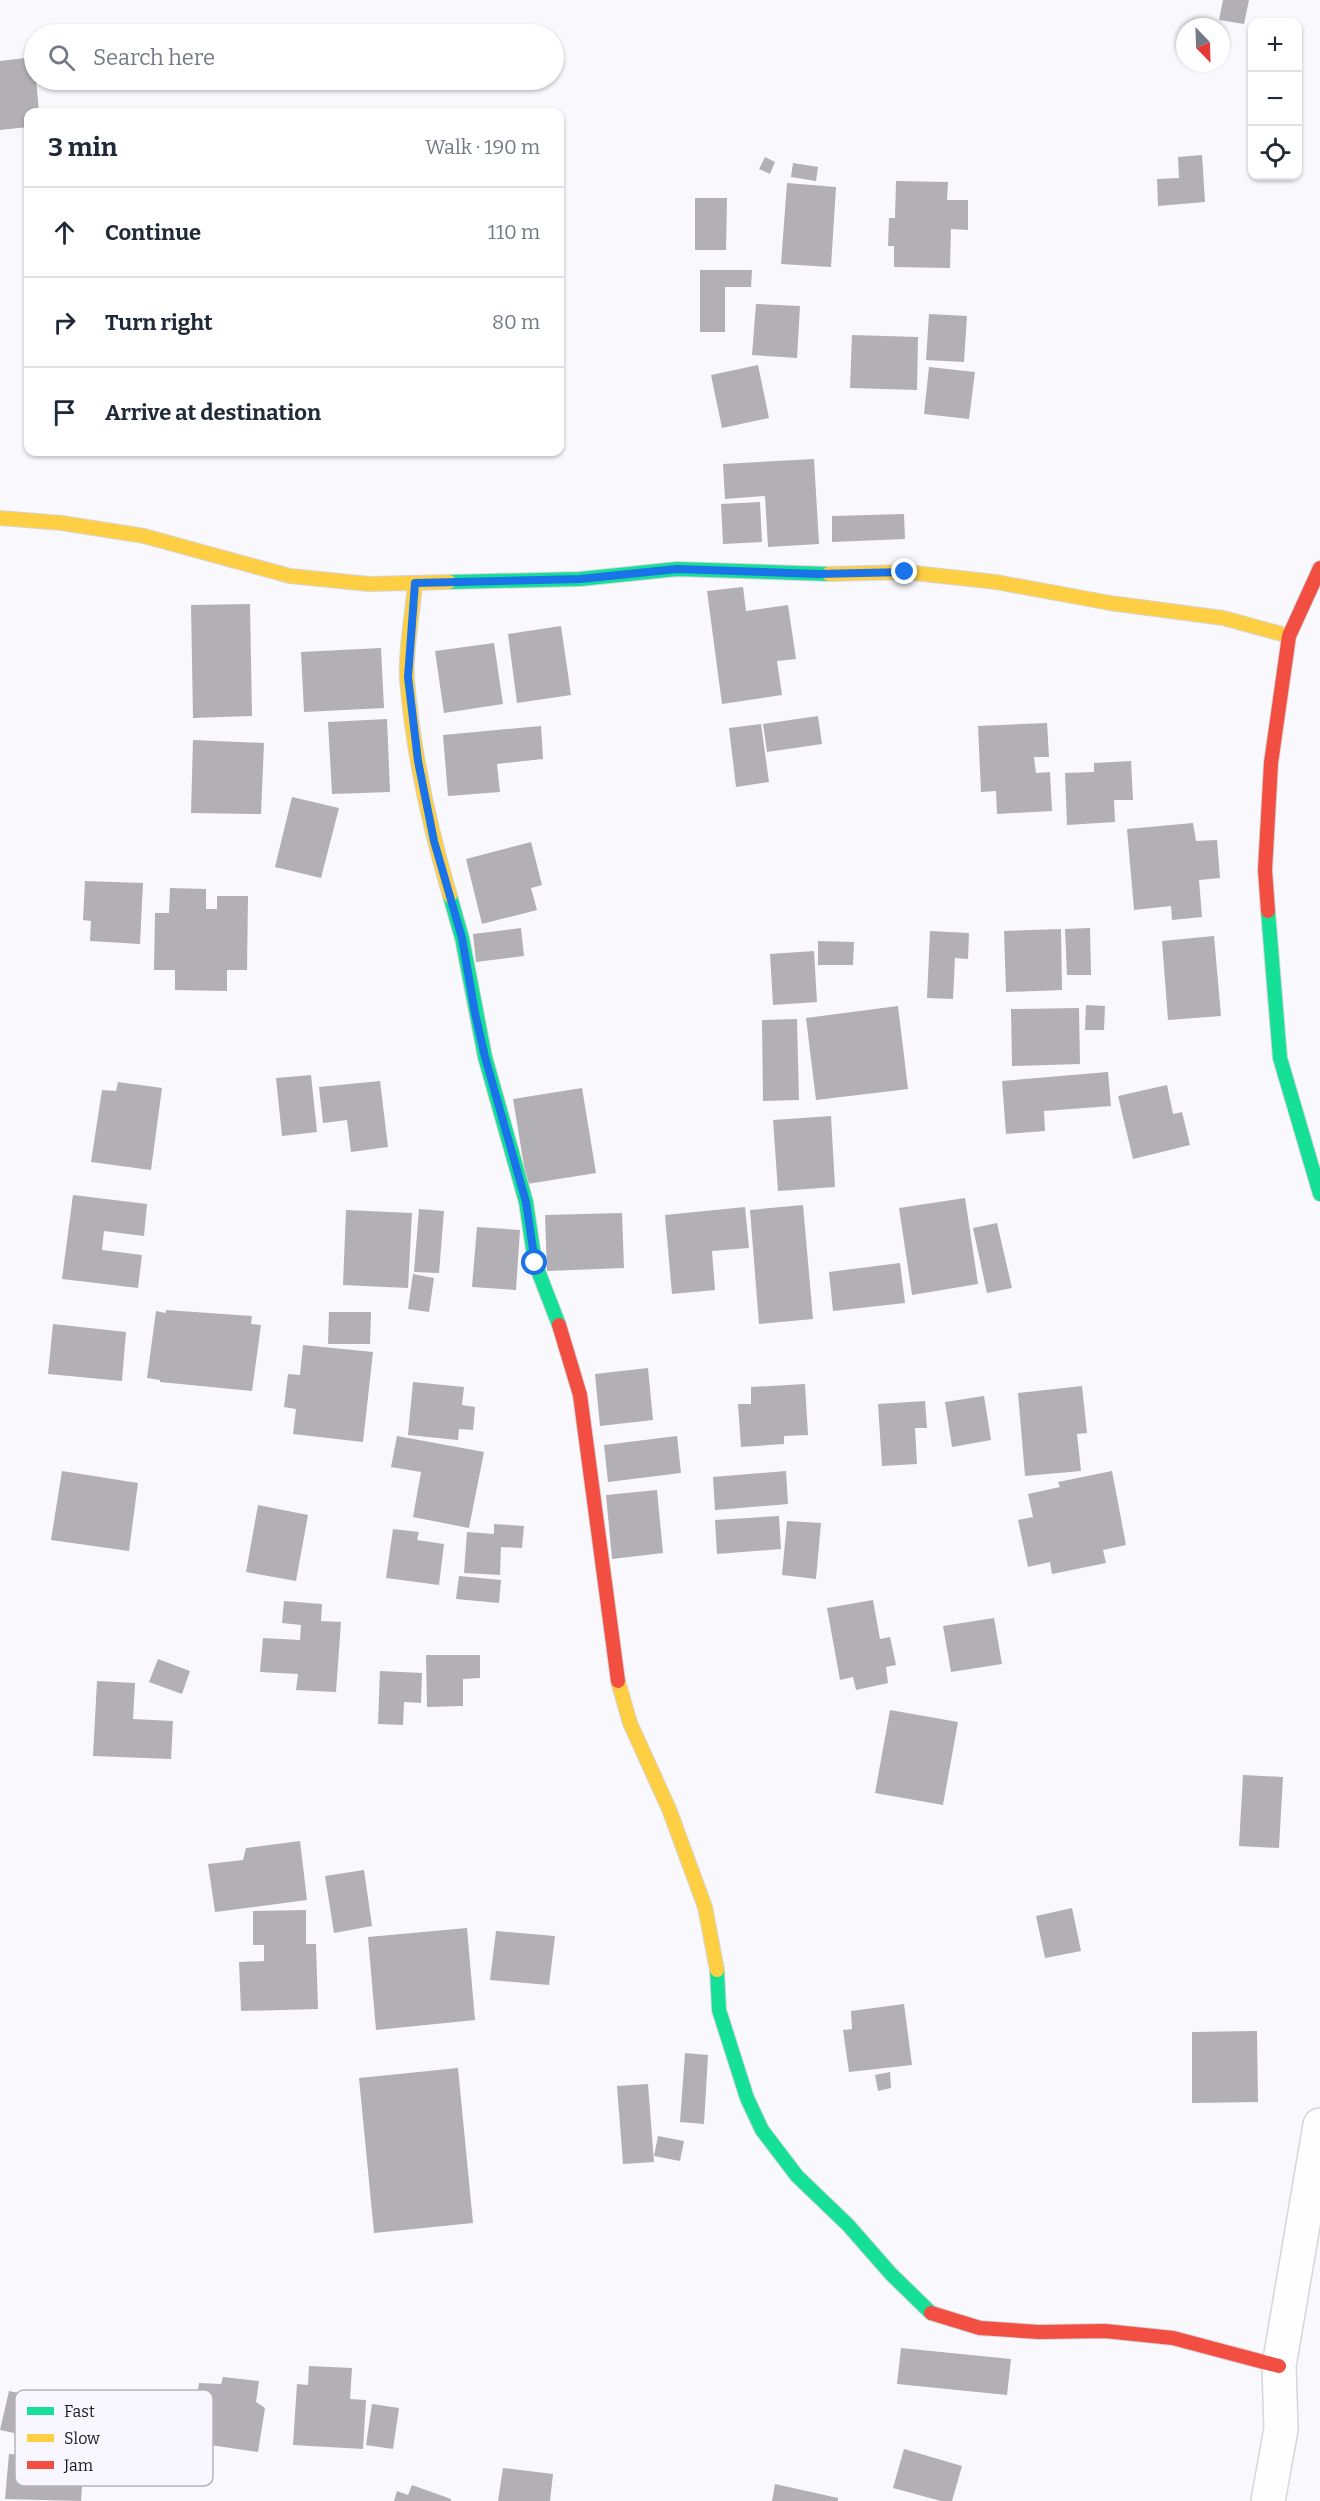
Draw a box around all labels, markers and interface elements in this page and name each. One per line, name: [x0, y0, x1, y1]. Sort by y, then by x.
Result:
north arrow: [1176, 18, 1230, 72]
map controls: [1248, 18, 1302, 180]
button: +: [1248, 18, 1302, 72]
search box: [24, 24, 564, 90]
icon: search: [45, 41, 78, 74]
text: Search here: [93, 44, 215, 71]
button: −: [1248, 72, 1302, 126]
button: locate: [1248, 126, 1302, 180]
text: 3 min: [48, 132, 117, 163]
text: Walk · 190 m: [425, 135, 540, 159]
icon: ahead: [48, 216, 81, 249]
text: Continue: [105, 219, 201, 246]
text: 110 m: [488, 220, 540, 244]
icon: right: [48, 306, 81, 339]
text: Turn right: [105, 309, 213, 336]
text: 80 m: [492, 310, 540, 334]
icon: arrive: [48, 396, 81, 429]
text: Arrive at destination: [105, 399, 321, 426]
route end: [891, 558, 917, 584]
route start: [521, 1249, 547, 1275]
legend: [15, 2390, 213, 2486]
text: Fast: [64, 2402, 95, 2421]
text: Slow: [64, 2429, 100, 2448]
text: Jam: [63, 2456, 93, 2475]

